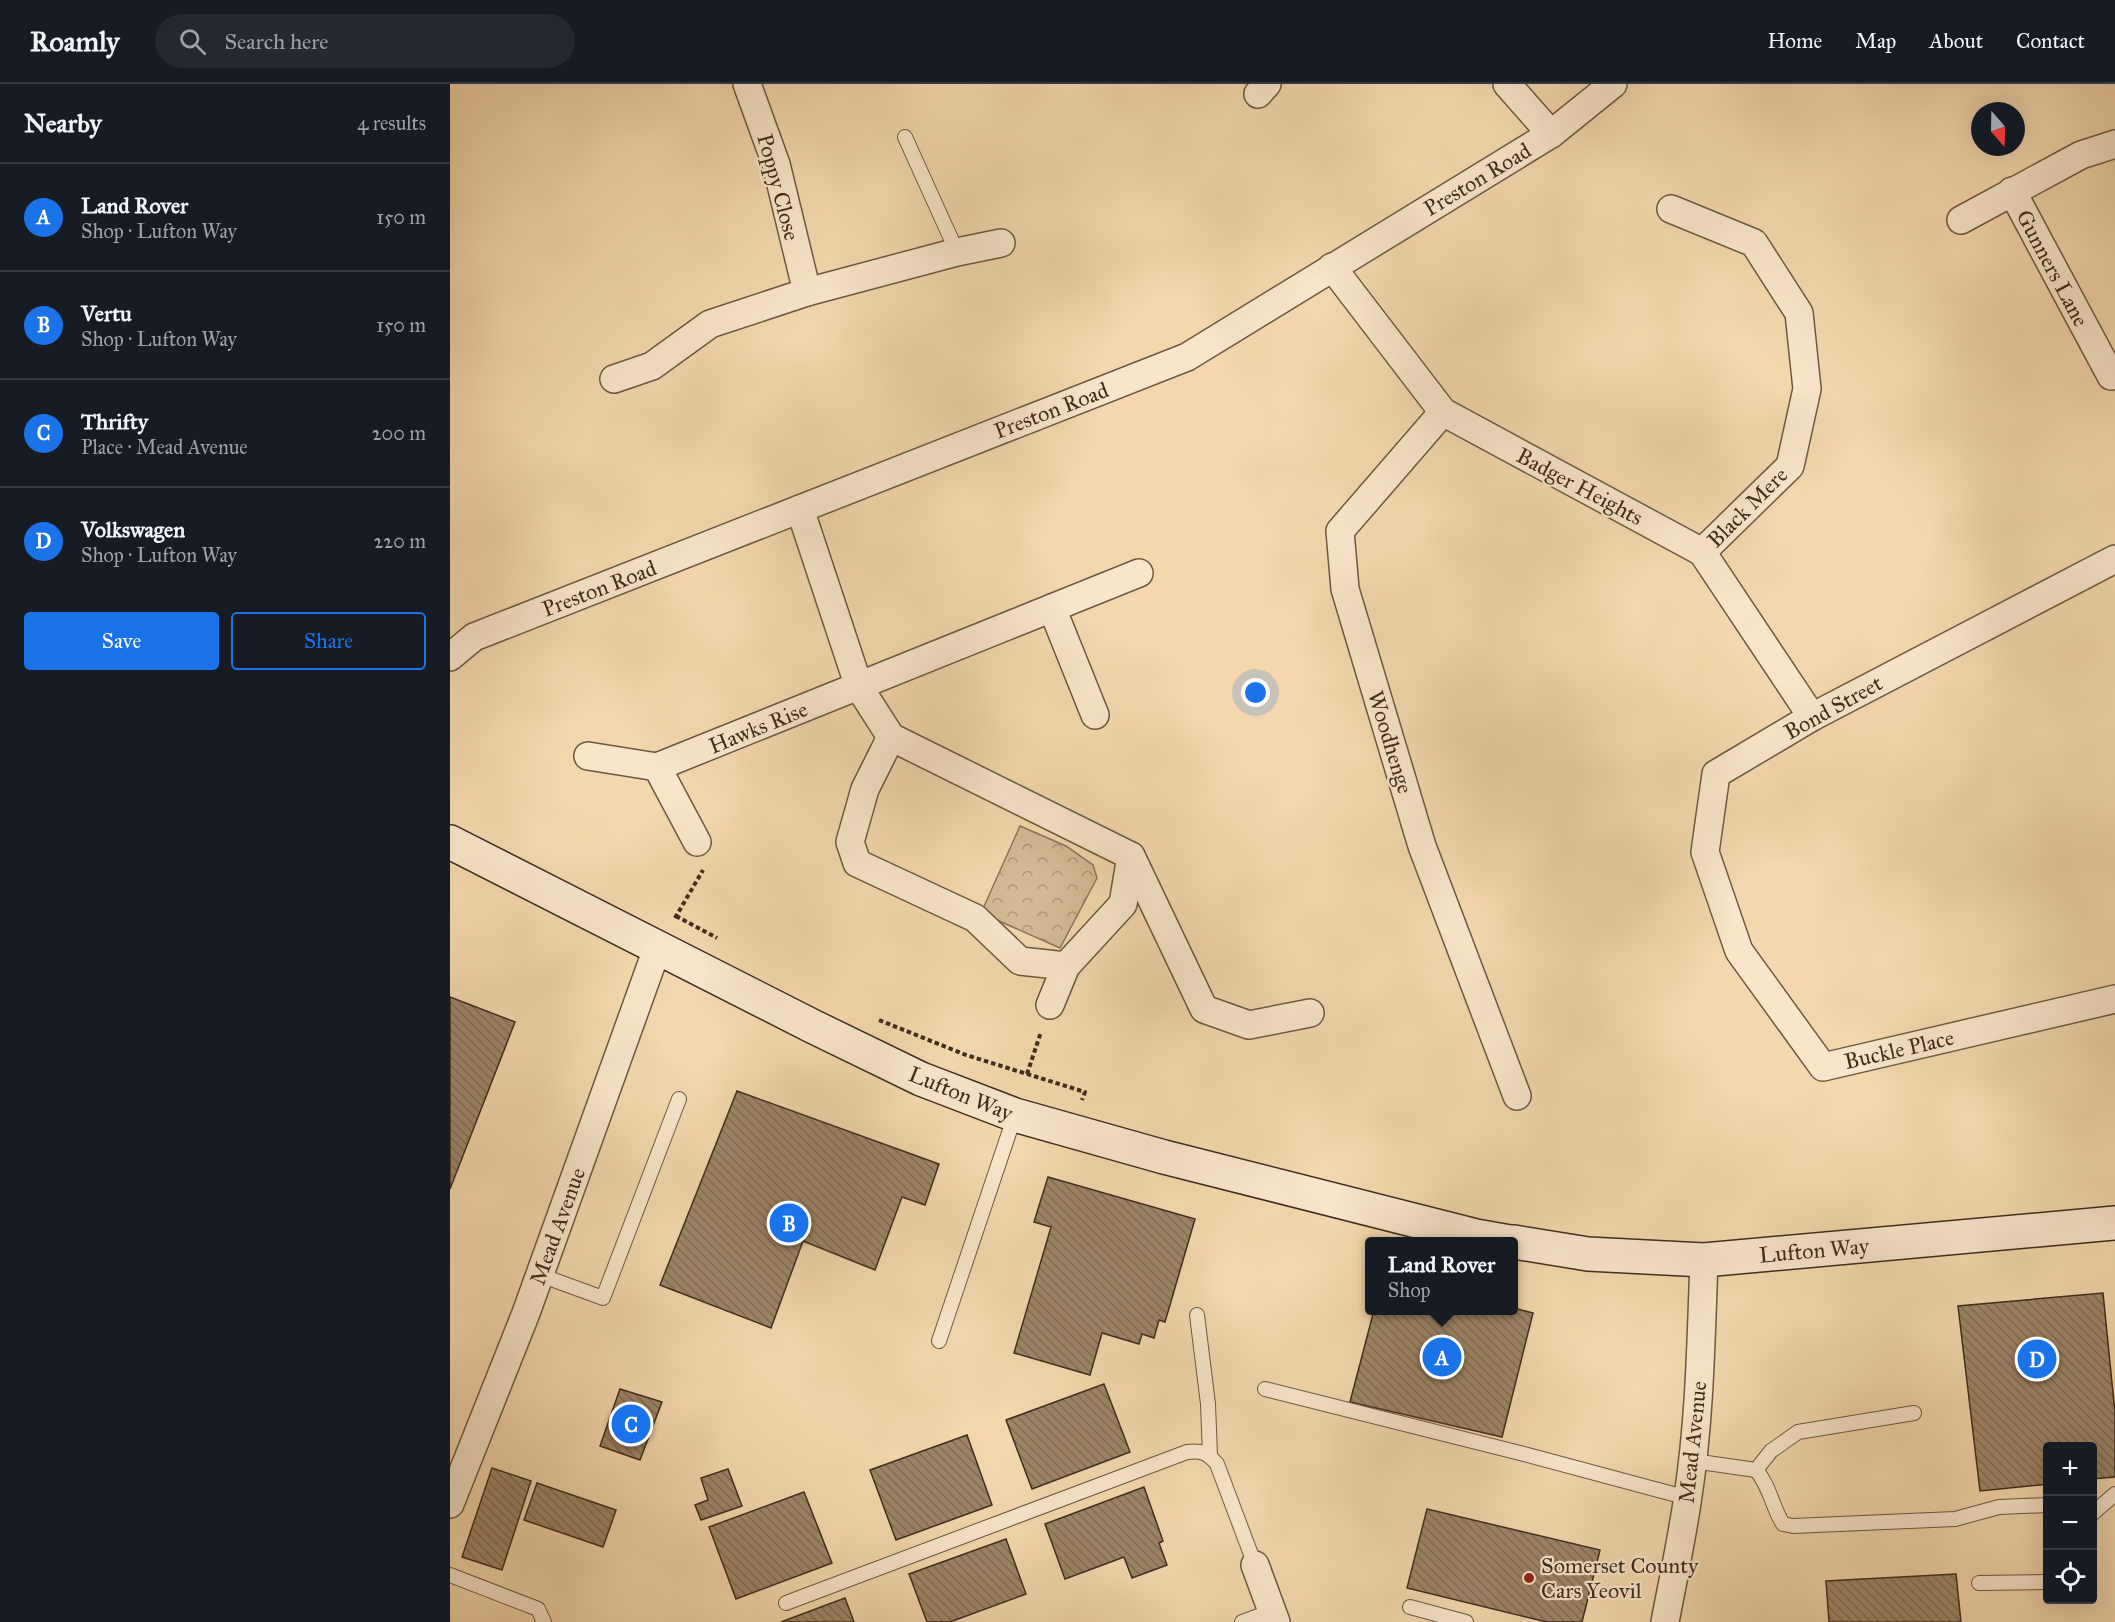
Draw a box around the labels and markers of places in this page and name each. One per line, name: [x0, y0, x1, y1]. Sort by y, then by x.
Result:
pin: B: [770, 1200, 808, 1246]
pin: A: [1422, 1334, 1462, 1380]
pin: D: [2018, 1336, 2056, 1382]
pin: C: [612, 1402, 651, 1446]
place label: Somerset County Cars Yeovil: [1541, 1552, 1699, 1604]
marker: Somerset County Cars Yeovil: [1522, 1571, 1536, 1585]

